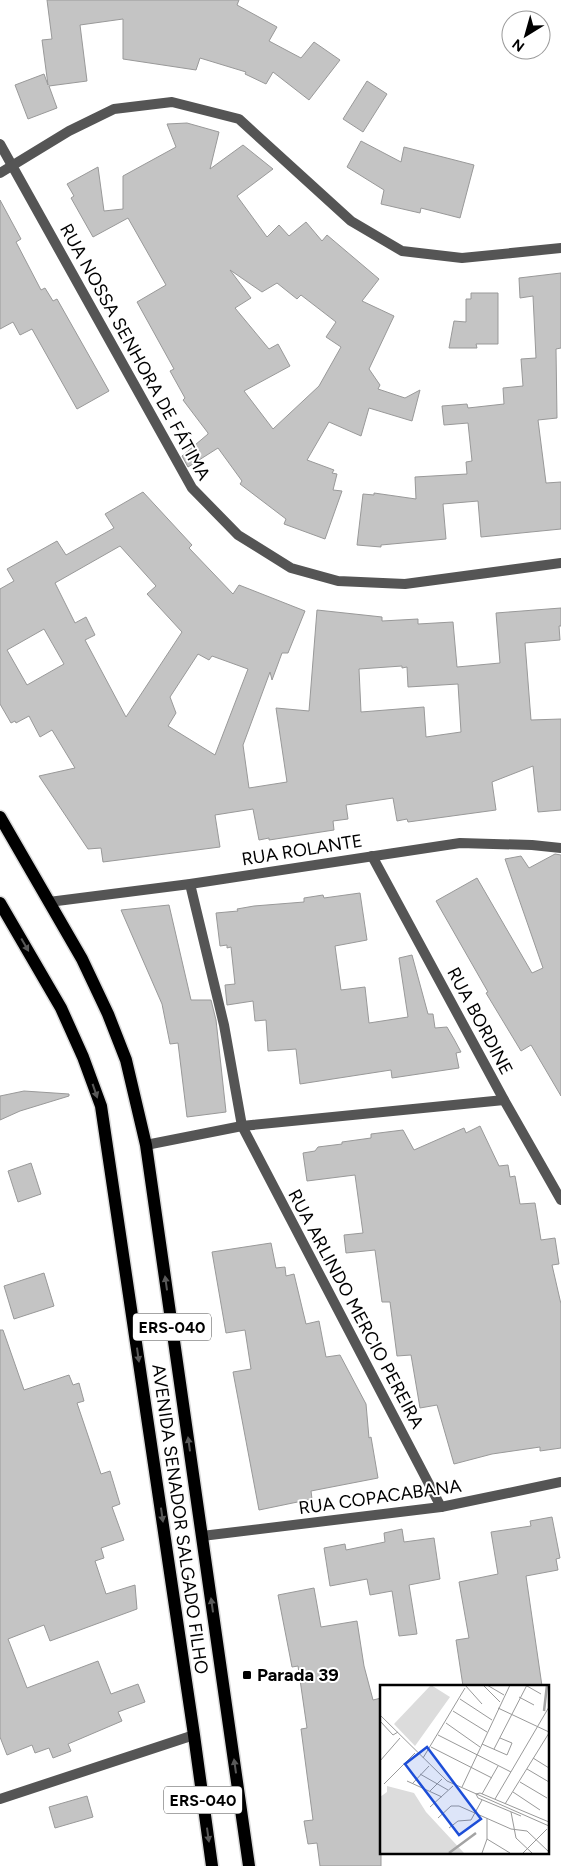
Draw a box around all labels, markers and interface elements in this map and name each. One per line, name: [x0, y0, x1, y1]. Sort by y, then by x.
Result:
north arrow: [501, 10, 551, 60]
text: N: [509, 35, 528, 55]
street label: RUA NOSSA SENHORA DE FÁTIMA: [55, 220, 215, 484]
street label: RUA ROLANTE: [240, 830, 364, 870]
one-way arrow: [20, 938, 29, 952]
street label: RUA BORDINE: [442, 963, 518, 1079]
one-way arrow: [91, 1084, 99, 1099]
street label: RUA ARLINDO MERCIO PEREIRA: [283, 1186, 429, 1432]
one-way arrow: [161, 1275, 169, 1291]
road number: ERS-040: [133, 1314, 211, 1340]
one-way arrow: [134, 1347, 142, 1363]
street label: AVENIDA SENADOR SALGADO FILHO: [147, 1363, 213, 1675]
one-way arrow: [185, 1436, 193, 1452]
street label: RUA COPACABANA: [297, 1475, 463, 1519]
one-way arrow: [158, 1508, 166, 1524]
one-way arrow: [208, 1597, 216, 1613]
place label: Parada 39: [257, 1664, 339, 1686]
marker: Parada 39: [241, 1669, 253, 1681]
inset map: [380, 1685, 548, 1854]
one-way arrow: [231, 1757, 239, 1773]
road number: ERS-040: [164, 1786, 242, 1814]
one-way arrow: [204, 1827, 212, 1843]

